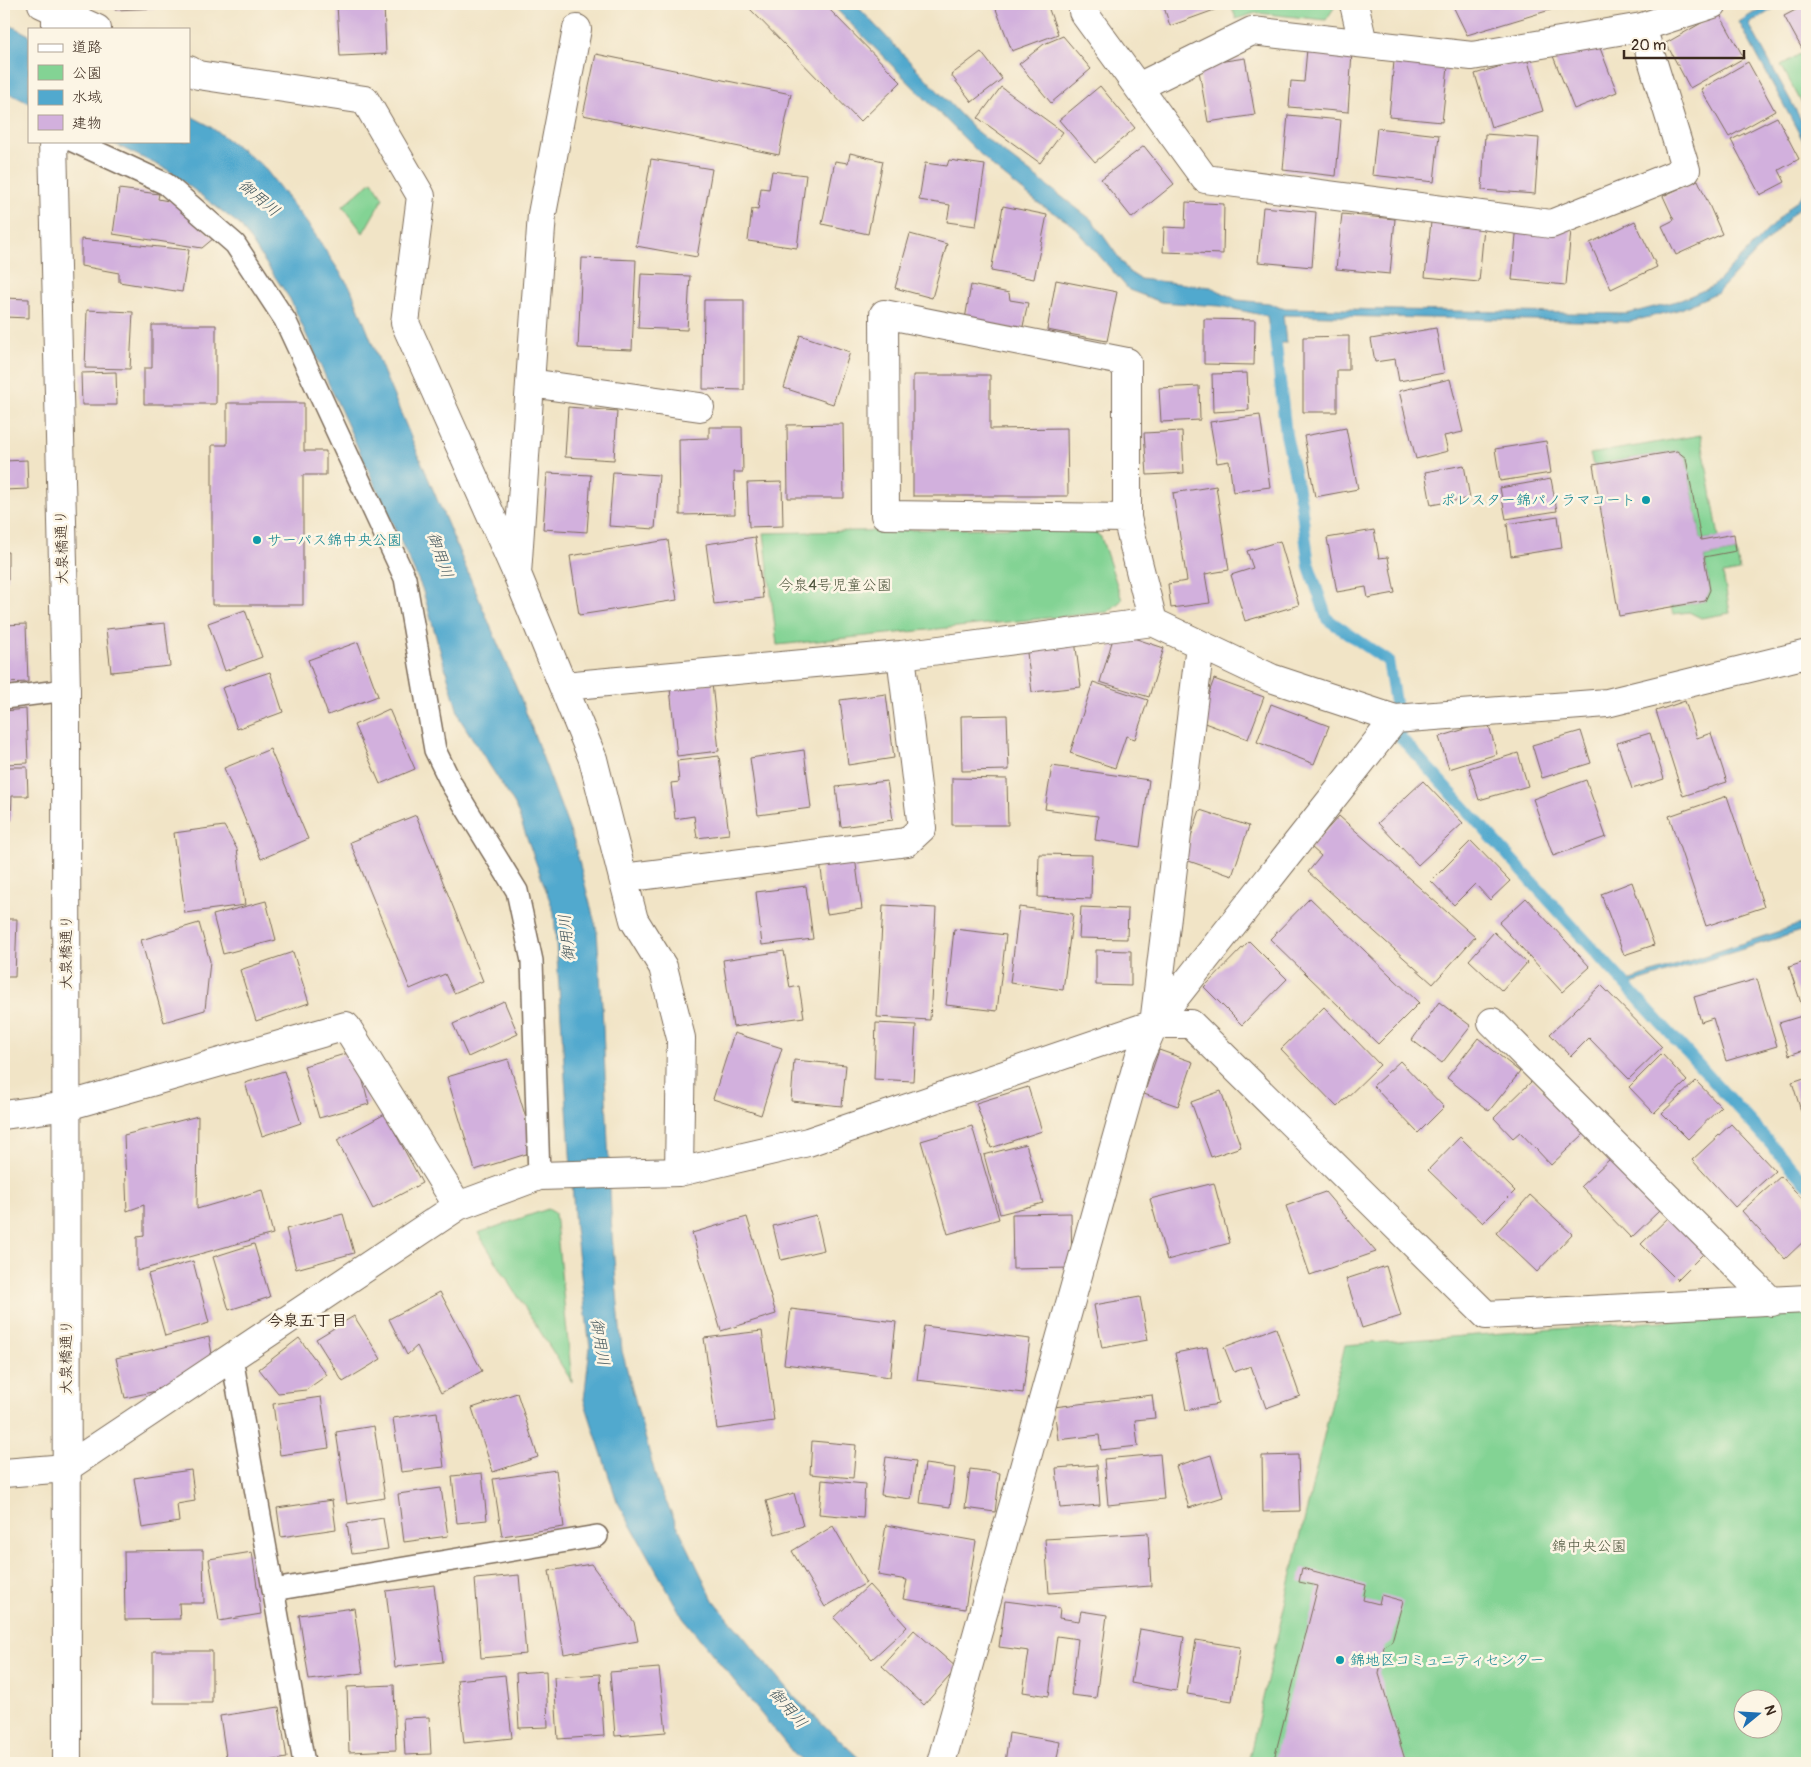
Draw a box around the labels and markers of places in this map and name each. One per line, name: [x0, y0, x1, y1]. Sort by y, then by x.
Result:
place label: ポレスター錦パノラマコート: [1441, 491, 1636, 510]
marker: ポレスター錦パノラマコート: [1640, 494, 1652, 506]
place label: サーパス錦中央公園: [267, 531, 402, 550]
marker: サーパス錦中央公園: [251, 534, 263, 546]
place label: 錦地区コミュニティセンター: [1350, 1651, 1544, 1670]
marker: 錦地区コミュニティセンター: [1334, 1654, 1346, 1666]

